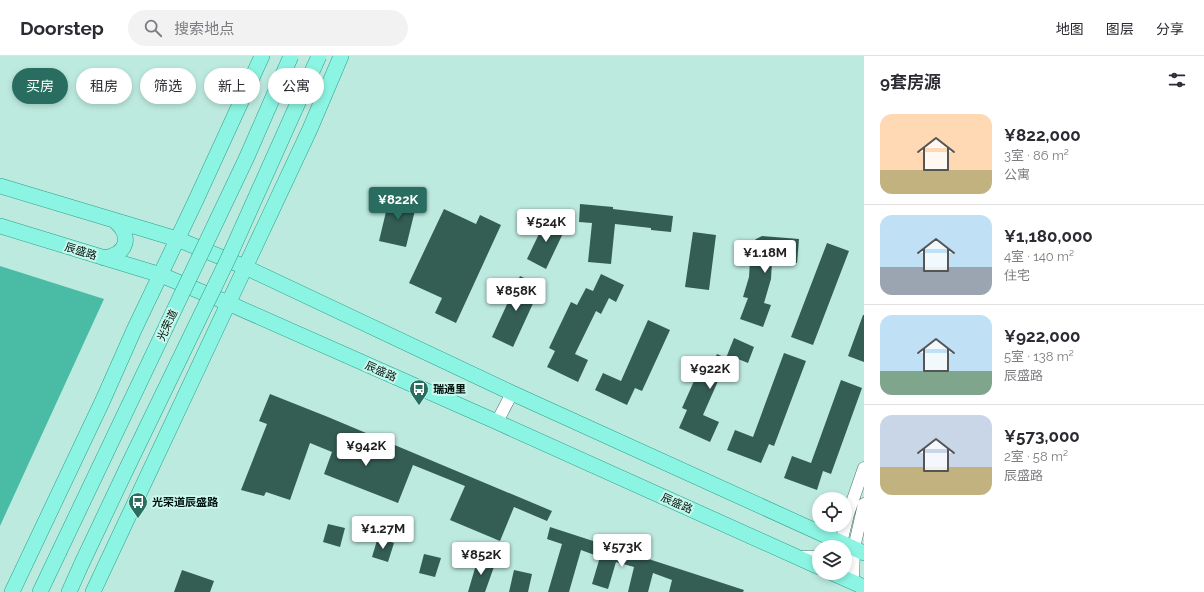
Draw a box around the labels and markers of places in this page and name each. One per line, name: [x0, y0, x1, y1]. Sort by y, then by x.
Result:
pin: ¥822K: [370, 187, 426, 221]
pin: ¥524K: [518, 209, 574, 243]
pin: ¥1.18M: [732, 240, 798, 274]
pin: ¥858K: [488, 278, 544, 312]
pin: ¥922K: [682, 356, 738, 390]
bus stop icon: 瑞通里: [408, 378, 430, 406]
place label: 瑞通里: [433, 383, 466, 396]
pin: ¥942K: [338, 433, 394, 467]
bus stop icon: 光荣道辰盛路: [127, 491, 149, 519]
place label: 光荣道辰盛路: [152, 496, 219, 509]
pin: ¥1.27M: [350, 516, 416, 550]
pin: ¥573K: [594, 534, 650, 568]
pin: ¥852K: [453, 542, 509, 576]

